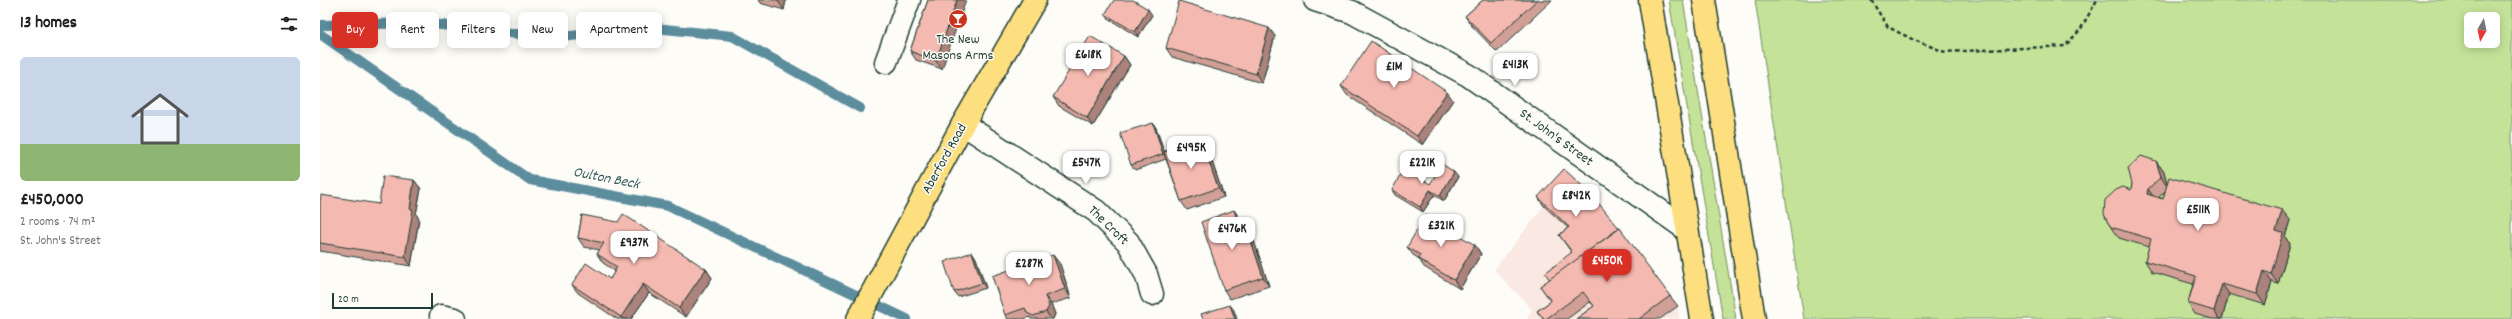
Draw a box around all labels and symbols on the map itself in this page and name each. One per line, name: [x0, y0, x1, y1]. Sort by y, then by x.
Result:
bar icon: The New Masons Arms: [947, 8, 969, 30]
north arrow: [2464, 12, 2500, 48]
place label: The New Masons Arms: [923, 30, 994, 66]
pin: £618K: [1060, 43, 1116, 77]
pin: £413K: [1487, 53, 1543, 87]
pin: £1M: [1375, 55, 1413, 89]
street label: St. John's Street: [1515, 104, 1597, 172]
street label: Aberford Road: [917, 120, 973, 198]
pin: £495K: [1163, 136, 1219, 170]
pin: £547K: [1058, 151, 1114, 185]
pin: £221K: [1394, 151, 1450, 185]
water label: Oulton Beck: [571, 162, 643, 197]
pin: £842K: [1548, 184, 1604, 218]
pin: £511K: [2170, 198, 2226, 232]
street label: The Croft: [1083, 202, 1133, 250]
pin: £321K: [1413, 214, 1469, 248]
pin: £476K: [1204, 217, 1260, 251]
pin: £937K: [606, 231, 662, 265]
pin: £450K: [1579, 249, 1635, 283]
pin: £287K: [1001, 252, 1057, 286]
scale bar: [332, 291, 433, 310]

